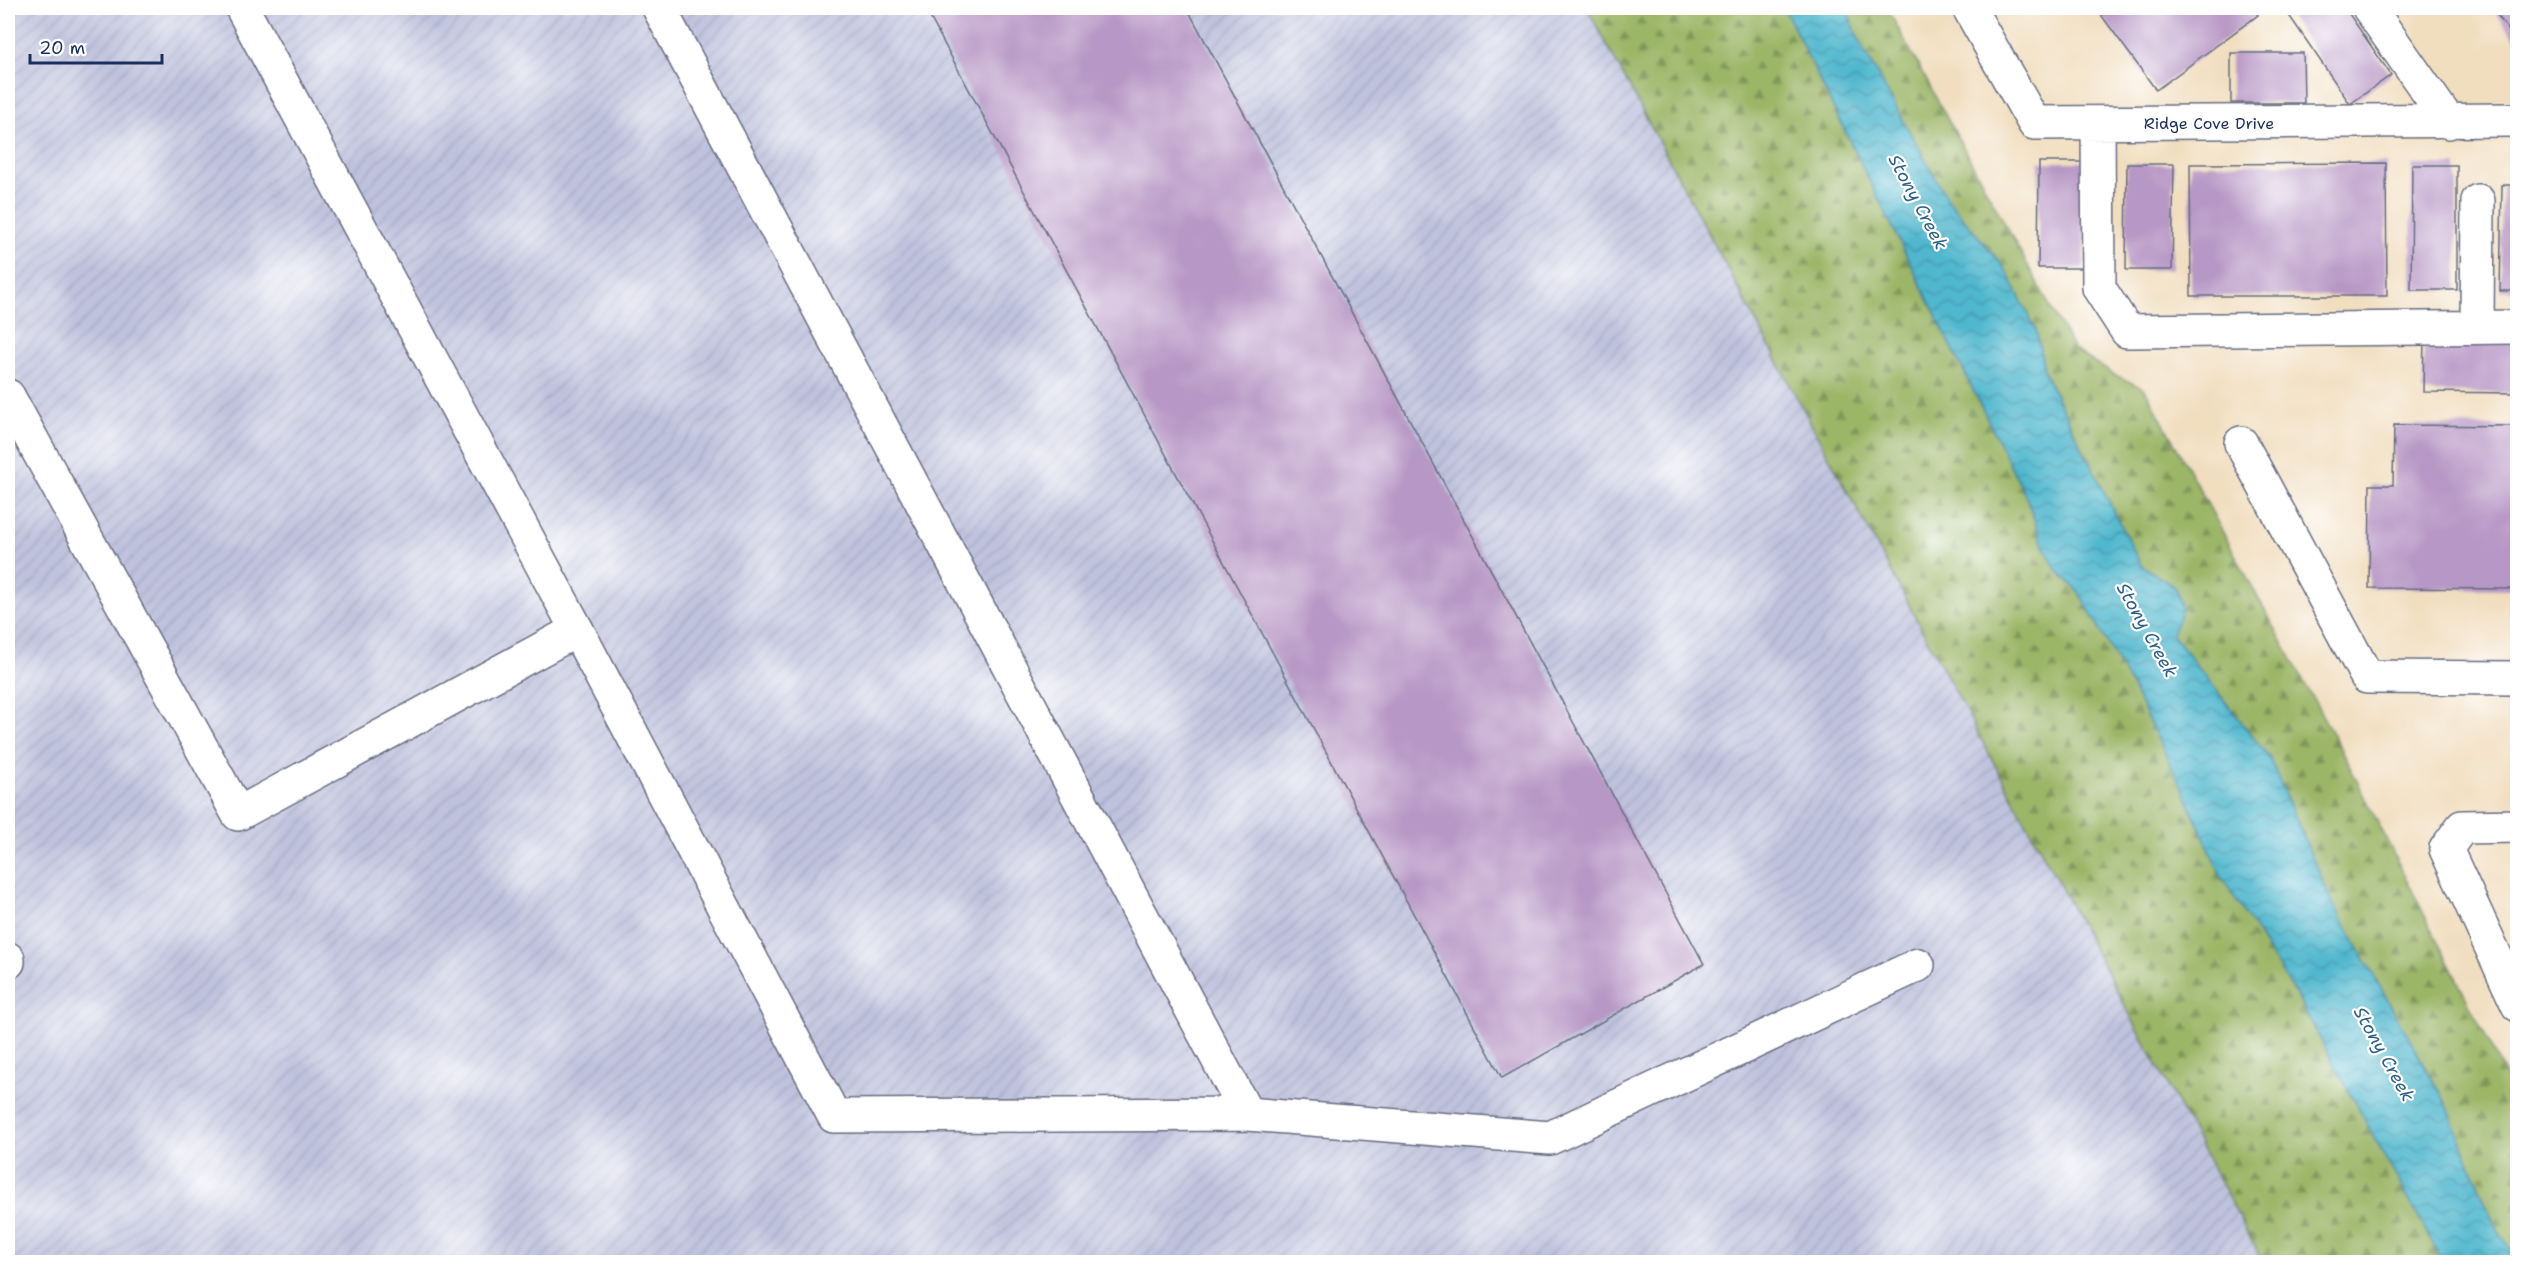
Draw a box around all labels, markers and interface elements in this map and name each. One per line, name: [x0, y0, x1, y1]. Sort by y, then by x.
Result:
scale bar: [30, 27, 162, 65]
text: 20 m: [39, 36, 85, 60]
street label: Ridge Cove Drive: [2144, 113, 2274, 134]
water label: Stony Creek: [1883, 150, 1954, 255]
water label: Stony Creek: [2111, 578, 2183, 682]
water label: Stony Creek: [2348, 1002, 2420, 1106]

